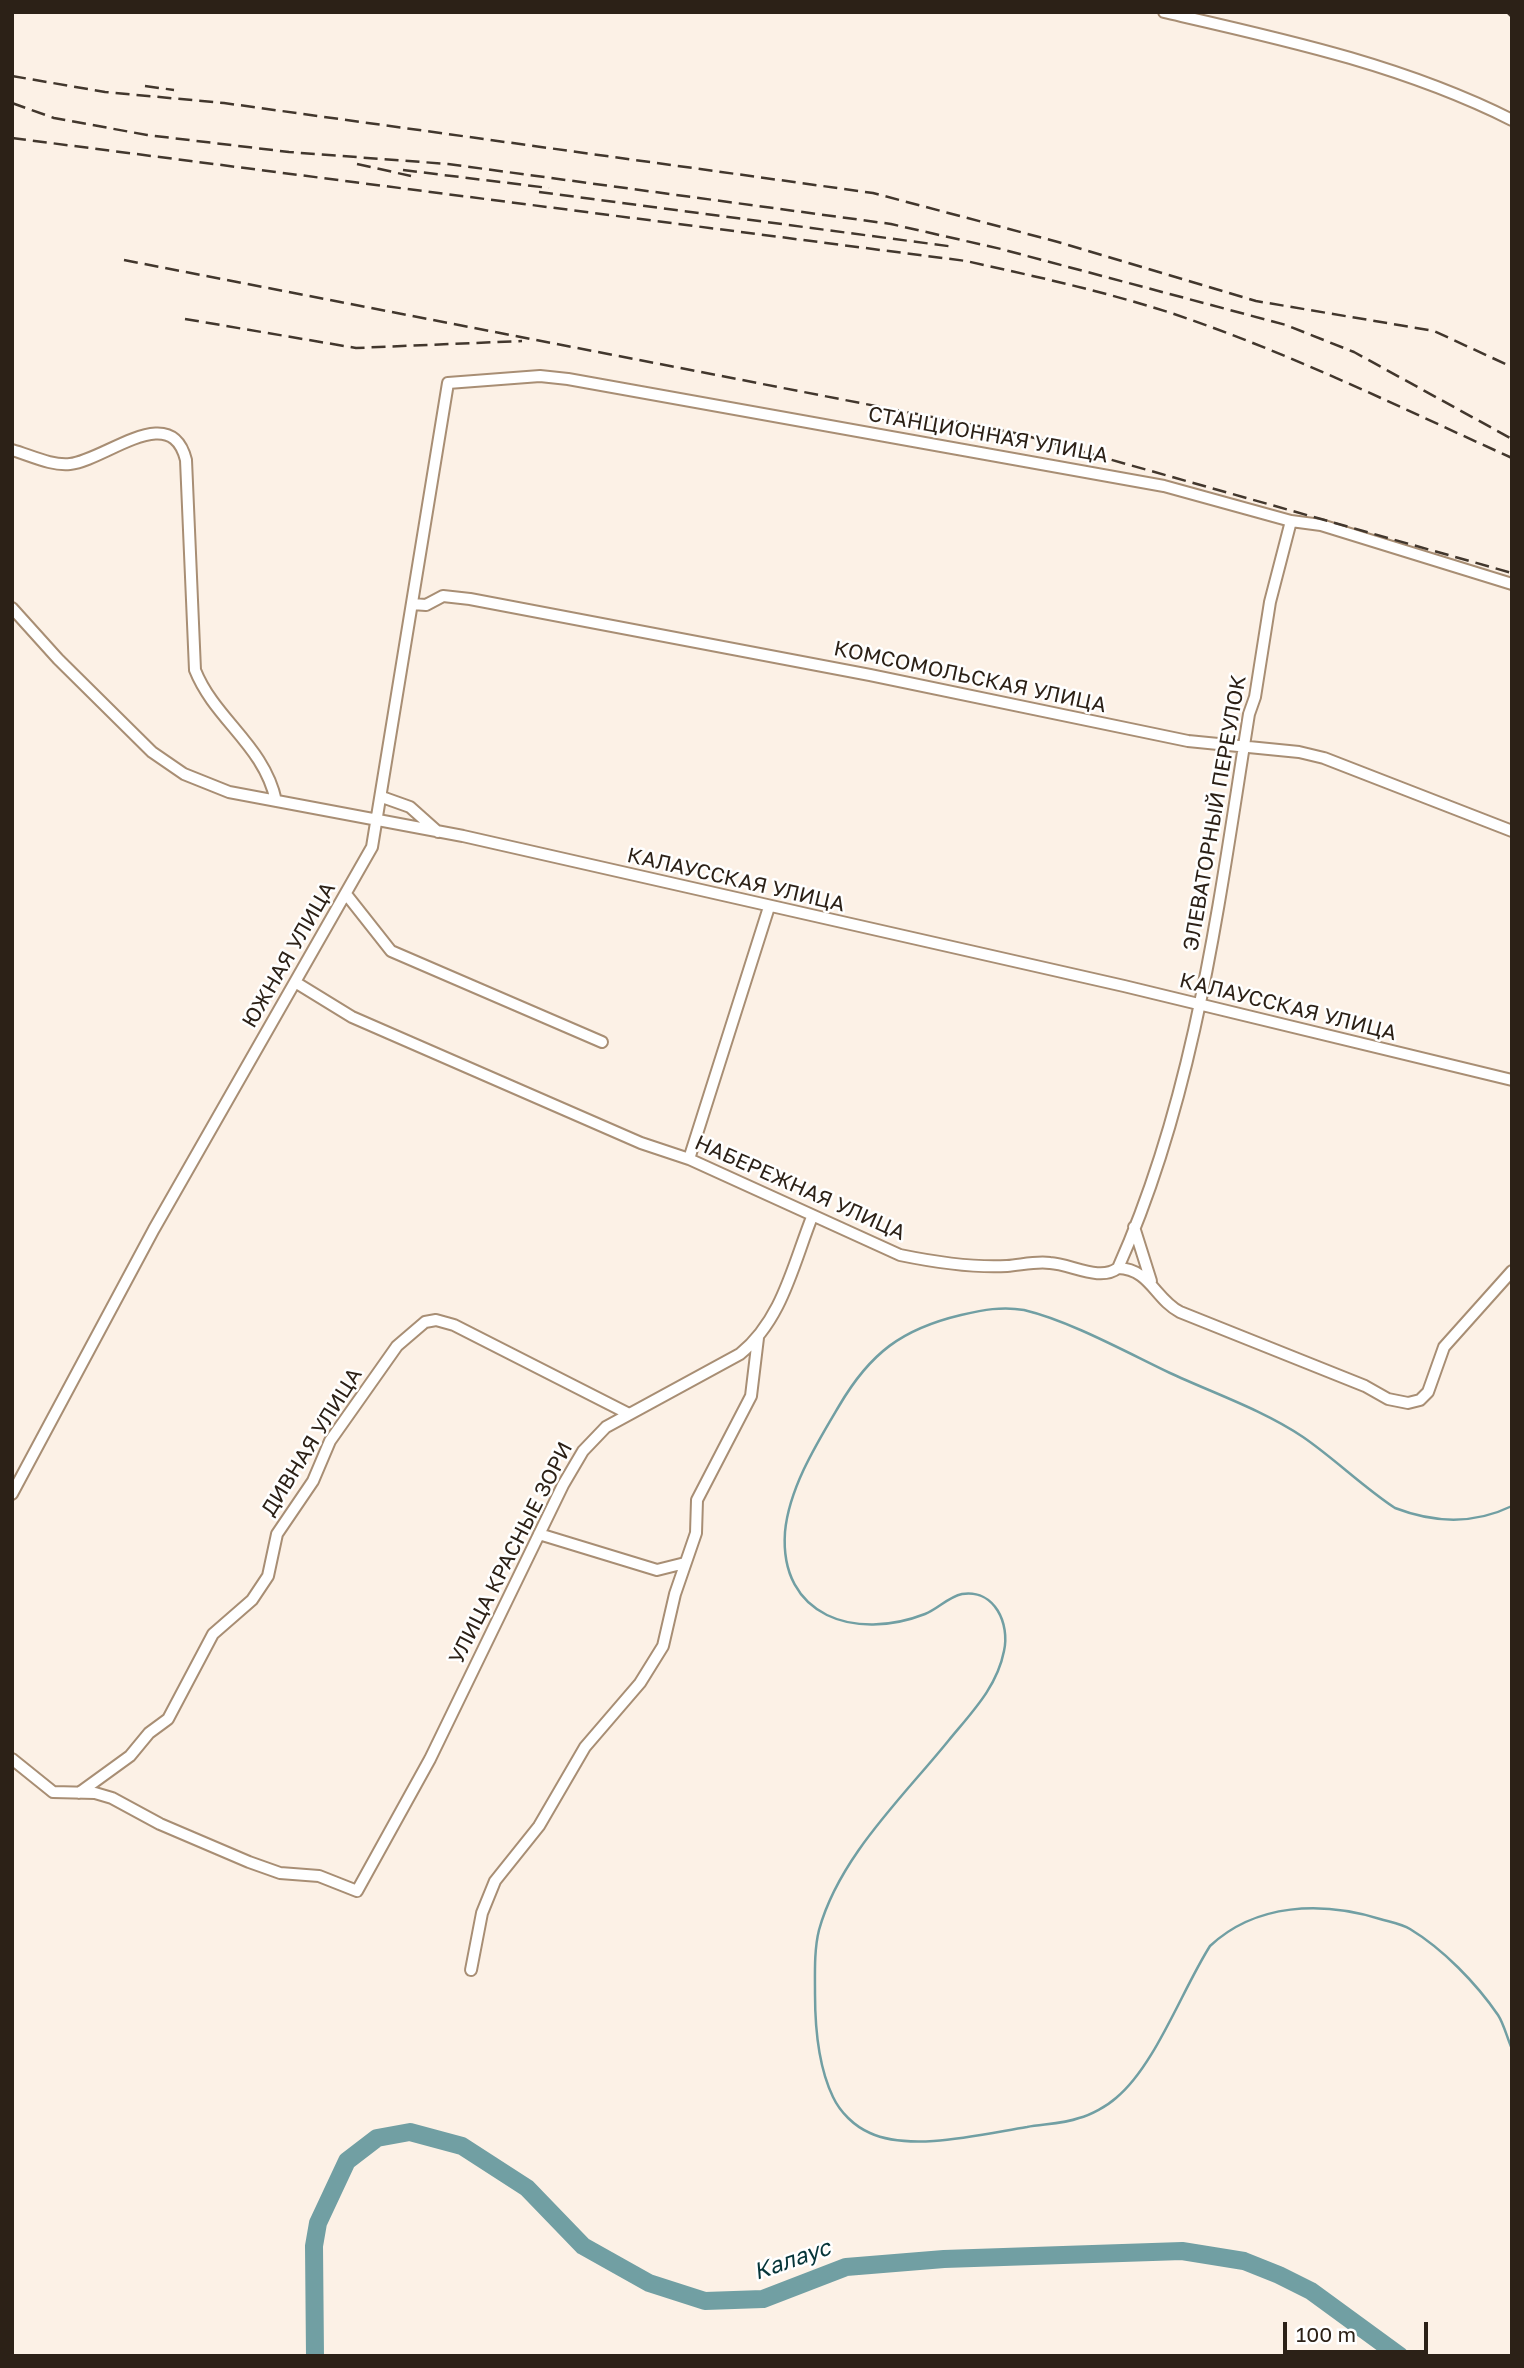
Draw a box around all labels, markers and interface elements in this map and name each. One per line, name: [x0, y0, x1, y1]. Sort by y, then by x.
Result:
street label: СТАНЦИОННАЯ УЛИЦА: [866, 401, 1110, 469]
street label: КОМСОМОЛЬСКАЯ УЛИЦА: [832, 636, 1108, 718]
street label: ЭЛЕВАТОРНЫЙ ПЕРЕУЛОК: [1178, 673, 1252, 953]
street label: КАЛАУССКАЯ УЛИЦА: [625, 843, 847, 917]
street label: ЮЖНАЯ УЛИЦА: [237, 878, 341, 1032]
street label: КАЛАУССКАЯ УЛИЦА: [1177, 968, 1399, 1046]
street label: НАБЕРЕЖНАЯ УЛИЦА: [691, 1130, 909, 1246]
street label: ДИВНАЯ УЛИЦА: [256, 1363, 368, 1521]
street label: УЛИЦА КРАСНЫЕ ЗОРИ: [444, 1438, 578, 1668]
water label: Калаус: [750, 2234, 834, 2286]
scale bar: [1286, 2308, 1431, 2352]
text: 100 m: [1296, 2321, 1356, 2347]

